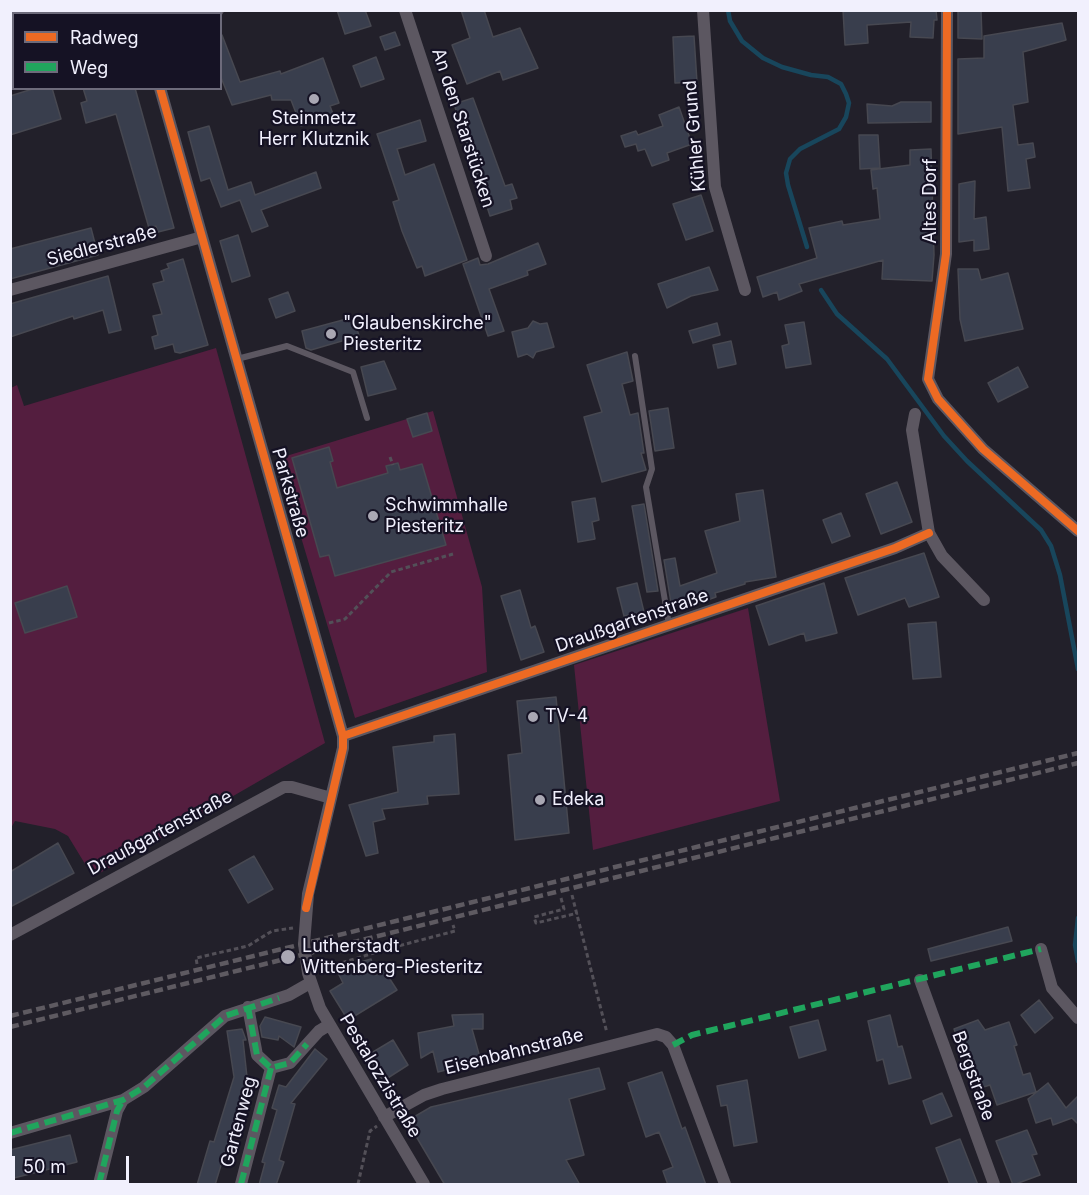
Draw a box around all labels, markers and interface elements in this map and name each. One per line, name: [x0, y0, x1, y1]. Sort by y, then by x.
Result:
legend: [12, 12, 222, 90]
text: Radweg: [70, 27, 139, 48]
street label: An den Starstücken: [427, 45, 499, 211]
text: Weg: [70, 57, 108, 78]
street label: Kühler Grund: [679, 79, 711, 193]
marker: Steinmetz Herr Klutznik: [307, 92, 321, 106]
place label: Steinmetz Herr Klutznik: [259, 108, 369, 150]
street label: Altes Dorf: [920, 158, 942, 244]
street label: Siedlerstraße: [45, 221, 159, 271]
place label: "Glaubenskirche" Piesteritz: [343, 313, 492, 356]
marker: "Glaubenskirche" Piesteritz: [324, 327, 338, 341]
street label: Parkstraße: [267, 446, 313, 540]
place label: Schwimmhalle Piesteritz: [385, 495, 508, 538]
marker: Schwimmhalle Piesteritz: [366, 509, 380, 523]
street label: Draußgartenstraße: [553, 585, 711, 657]
place label: TV-4: [545, 706, 588, 728]
marker: TV-4: [526, 710, 540, 724]
street label: Draußgartenstraße: [84, 786, 236, 880]
place label: Edeka: [552, 789, 604, 811]
marker: Edeka: [533, 793, 547, 807]
place label: Lutherstadt Wittenberg-Piesteritz: [302, 936, 483, 978]
marker: Lutherstadt Wittenberg-Piesteritz: [279, 948, 297, 966]
street label: Pestalozzistraße: [335, 1010, 425, 1142]
street label: Eisenbahnstraße: [442, 1024, 586, 1080]
street label: Bergstraße: [947, 1028, 999, 1124]
street label: Gartenweg: [216, 1074, 262, 1170]
scale bar: [15, 1144, 132, 1182]
text: 50 m: [23, 1156, 66, 1177]

